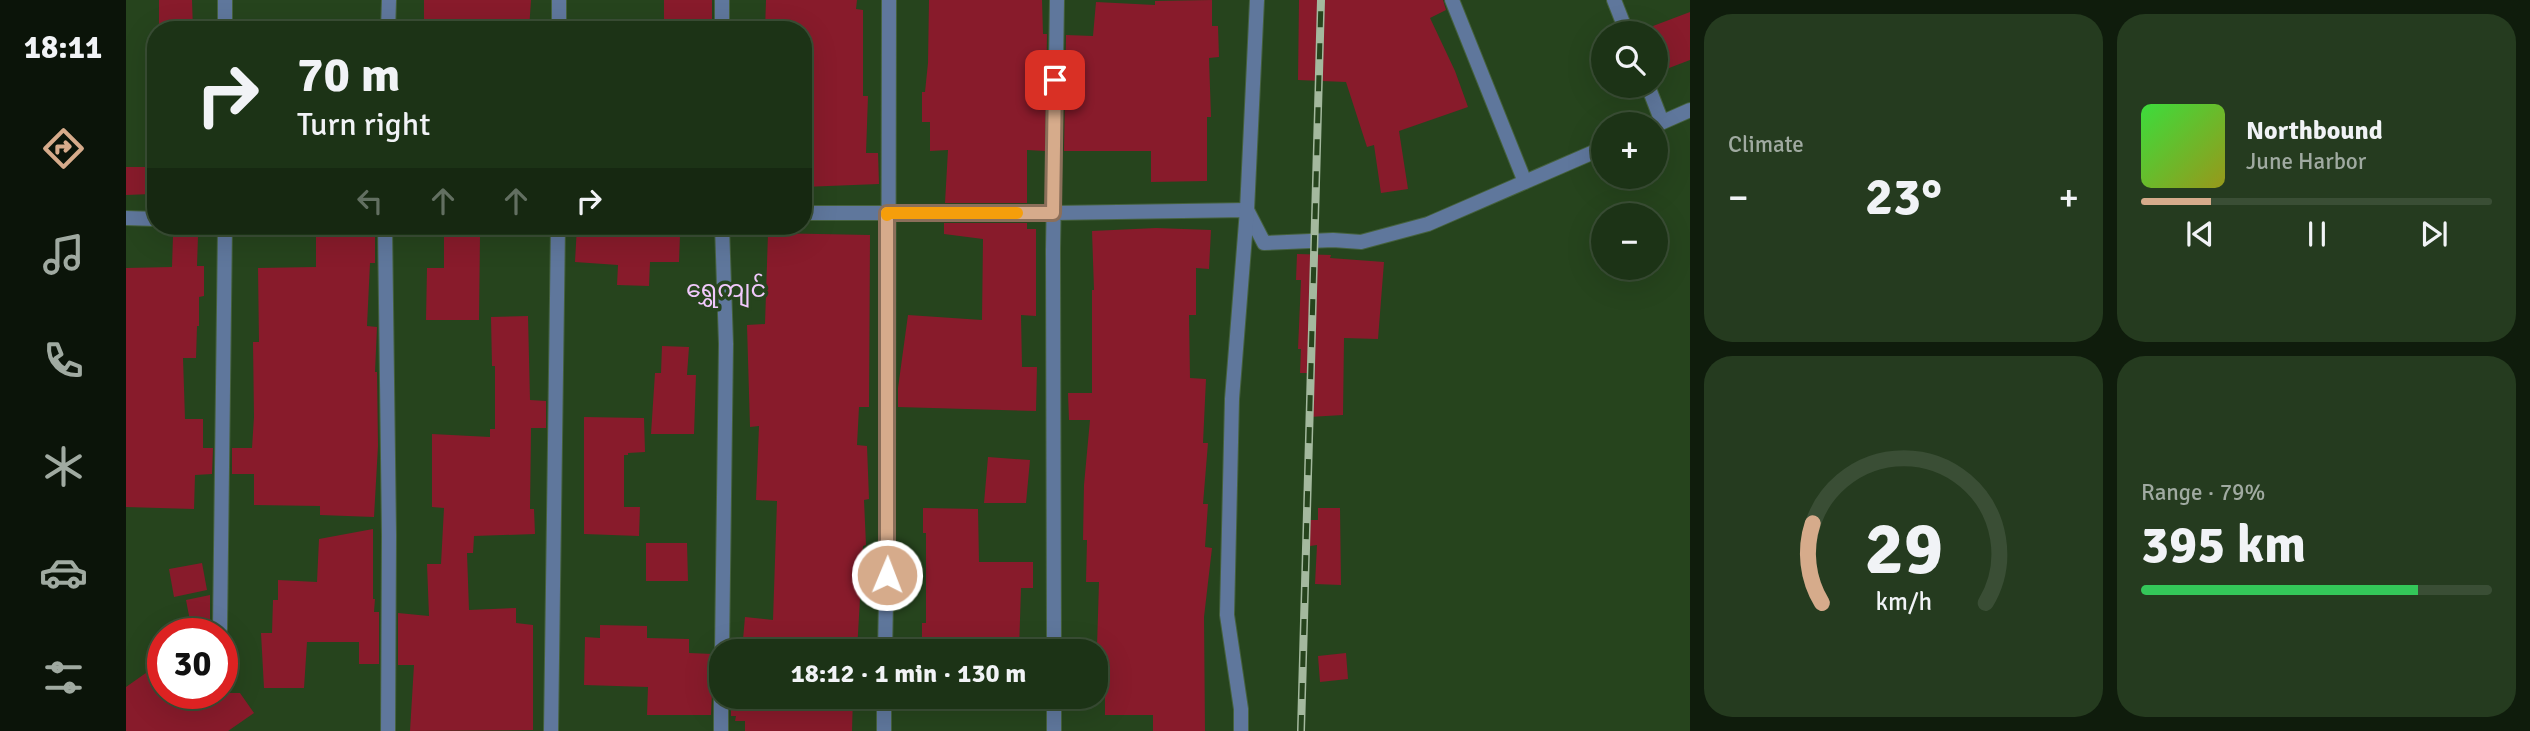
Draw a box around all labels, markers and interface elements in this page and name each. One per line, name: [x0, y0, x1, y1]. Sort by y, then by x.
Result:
map controls: [1591, 21, 1668, 280]
button: search: [1591, 21, 1668, 98]
text: 18:11: [24, 28, 102, 67]
text: 70 m: [297, 45, 400, 105]
icon: right: [182, 49, 273, 140]
pin: [1025, 50, 1085, 110]
icon: arrive: [1036, 61, 1074, 99]
text: Turn right: [297, 105, 430, 144]
button: +: [1591, 112, 1668, 189]
text: Northbound: [2246, 115, 2383, 147]
icon: directions: [39, 124, 88, 173]
text: Climate: [1728, 130, 1804, 159]
text: June Harbor: [2246, 147, 2366, 176]
text: 23°: [1865, 165, 1942, 229]
text: −: [1728, 174, 1749, 221]
text: +: [2058, 174, 2079, 221]
icon: left: [351, 182, 389, 220]
icon: ahead: [424, 182, 462, 220]
icon: ahead: [497, 182, 535, 220]
icon: right: [570, 182, 608, 220]
button: −: [1591, 203, 1668, 280]
icon: previous: [2181, 215, 2219, 253]
icon: pause: [2298, 215, 2336, 253]
icon: next: [2415, 215, 2453, 253]
icon: music: [39, 230, 88, 279]
district label: ရွှေကျင်: [686, 273, 766, 308]
icon: phone: [39, 336, 88, 385]
icon: climate: [39, 442, 88, 491]
text: Range · 79%: [2141, 478, 2265, 507]
text: 29: [1864, 505, 1943, 594]
text: 395 km: [2141, 513, 2306, 577]
position arrow: [850, 538, 924, 612]
icon: car: [39, 548, 88, 597]
text: km/h: [1875, 585, 1932, 616]
speed limit sign: 30: [147, 618, 238, 709]
icon: filters: [39, 653, 88, 702]
text: 18:12 · 1 min · 130 m: [791, 658, 1026, 690]

